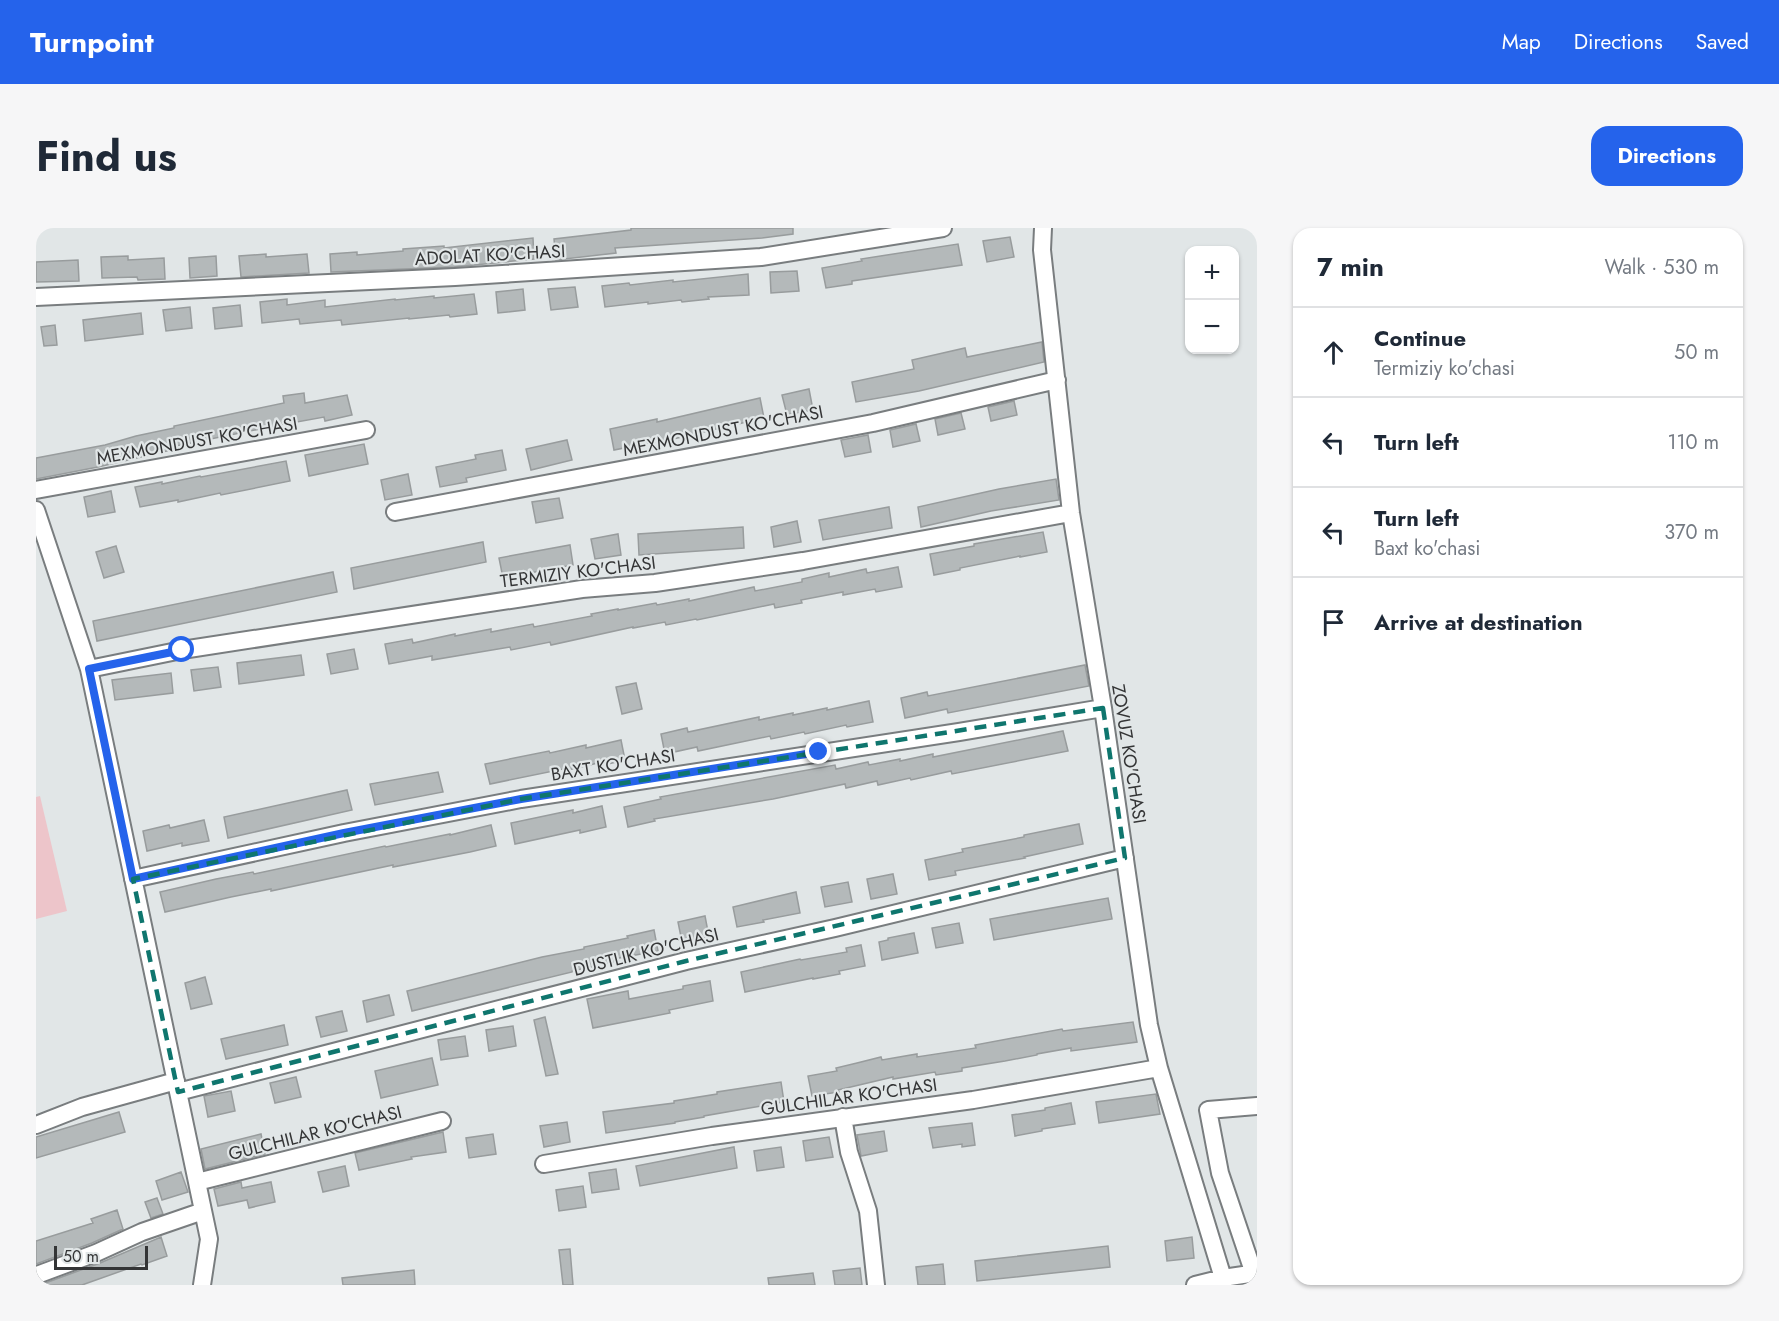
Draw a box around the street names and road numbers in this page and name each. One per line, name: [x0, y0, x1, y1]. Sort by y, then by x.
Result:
street label: ADOLAT KO'CHASI: [414, 238, 566, 272]
street label: MEXMONDUST KO'CHASI: [620, 399, 826, 463]
street label: MEXMONDUST KO'CHASI: [94, 411, 300, 471]
street label: TERMIZIY KO'CHASI: [499, 550, 657, 594]
street label: ZOVUZ KO'CHASI: [1105, 683, 1153, 825]
street label: BAXT KO'CHASI: [549, 742, 677, 788]
street label: DUSTLIK KO'CHASI: [570, 921, 722, 983]
street label: GULCHILAR KO'CHASI: [759, 1072, 939, 1122]
street label: GULCHILAR KO'CHASI: [226, 1099, 404, 1167]

